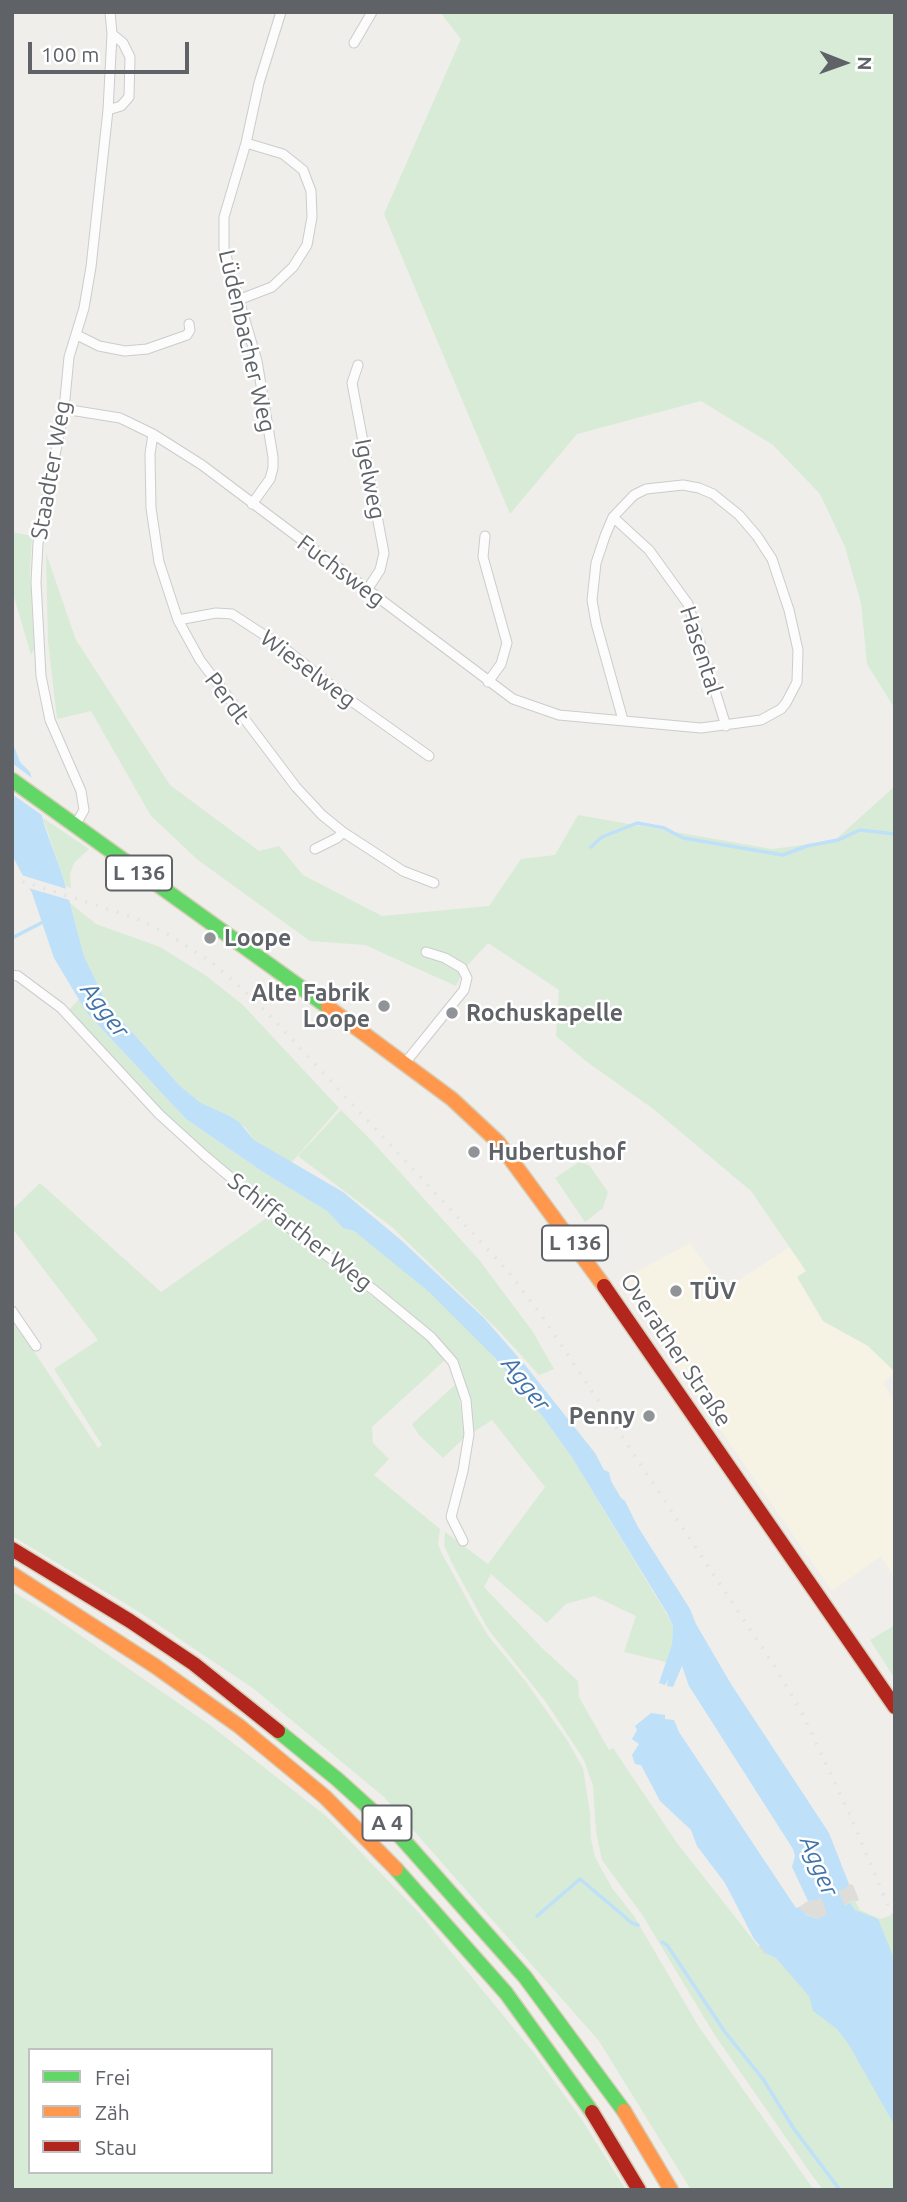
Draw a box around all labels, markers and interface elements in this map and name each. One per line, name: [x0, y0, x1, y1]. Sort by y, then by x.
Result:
scale bar: [32, 28, 192, 72]
north arrow: [809, 28, 879, 98]
text: 100 m: [41, 42, 99, 66]
text: N: [854, 56, 876, 71]
street label: Lüdenbacher Weg: [213, 247, 281, 435]
street label: Staadter Weg: [25, 398, 77, 542]
street label: Igelweg: [349, 436, 391, 522]
street label: Fuchsweg: [292, 529, 390, 613]
street label: Hasental: [674, 603, 728, 697]
street label: Wieselweg: [255, 624, 361, 714]
street label: Perdt: [199, 667, 255, 729]
road number: L 136: [106, 856, 172, 890]
place label: Loope: [224, 924, 291, 952]
marker: Loope: [202, 930, 218, 946]
water label: Agger: [75, 976, 135, 1044]
place label: Alte Fabrik Loope: [251, 979, 370, 1033]
marker: Alte Fabrik Loope: [376, 998, 392, 1014]
place label: Rochuskapelle: [466, 999, 623, 1027]
marker: Rochuskapelle: [444, 1005, 460, 1021]
place label: Hubertushof: [488, 1138, 626, 1166]
marker: Hubertushof: [466, 1144, 482, 1160]
street label: Schiffarther Weg: [222, 1167, 378, 1297]
road number: L 136: [542, 1226, 608, 1260]
street label: Overather Straße: [614, 1268, 738, 1432]
place label: TÜV: [690, 1277, 736, 1305]
marker: TÜV: [668, 1283, 684, 1299]
water label: Agger: [495, 1350, 557, 1418]
place label: Penny: [569, 1402, 635, 1430]
marker: Penny: [641, 1408, 657, 1424]
road number: A 4: [362, 1806, 412, 1840]
water label: Agger: [794, 1832, 844, 1900]
legend: [28, 2048, 273, 2174]
text: Frei: [95, 2065, 130, 2089]
text: Zäh: [95, 2100, 130, 2124]
text: Stau: [95, 2135, 137, 2159]

